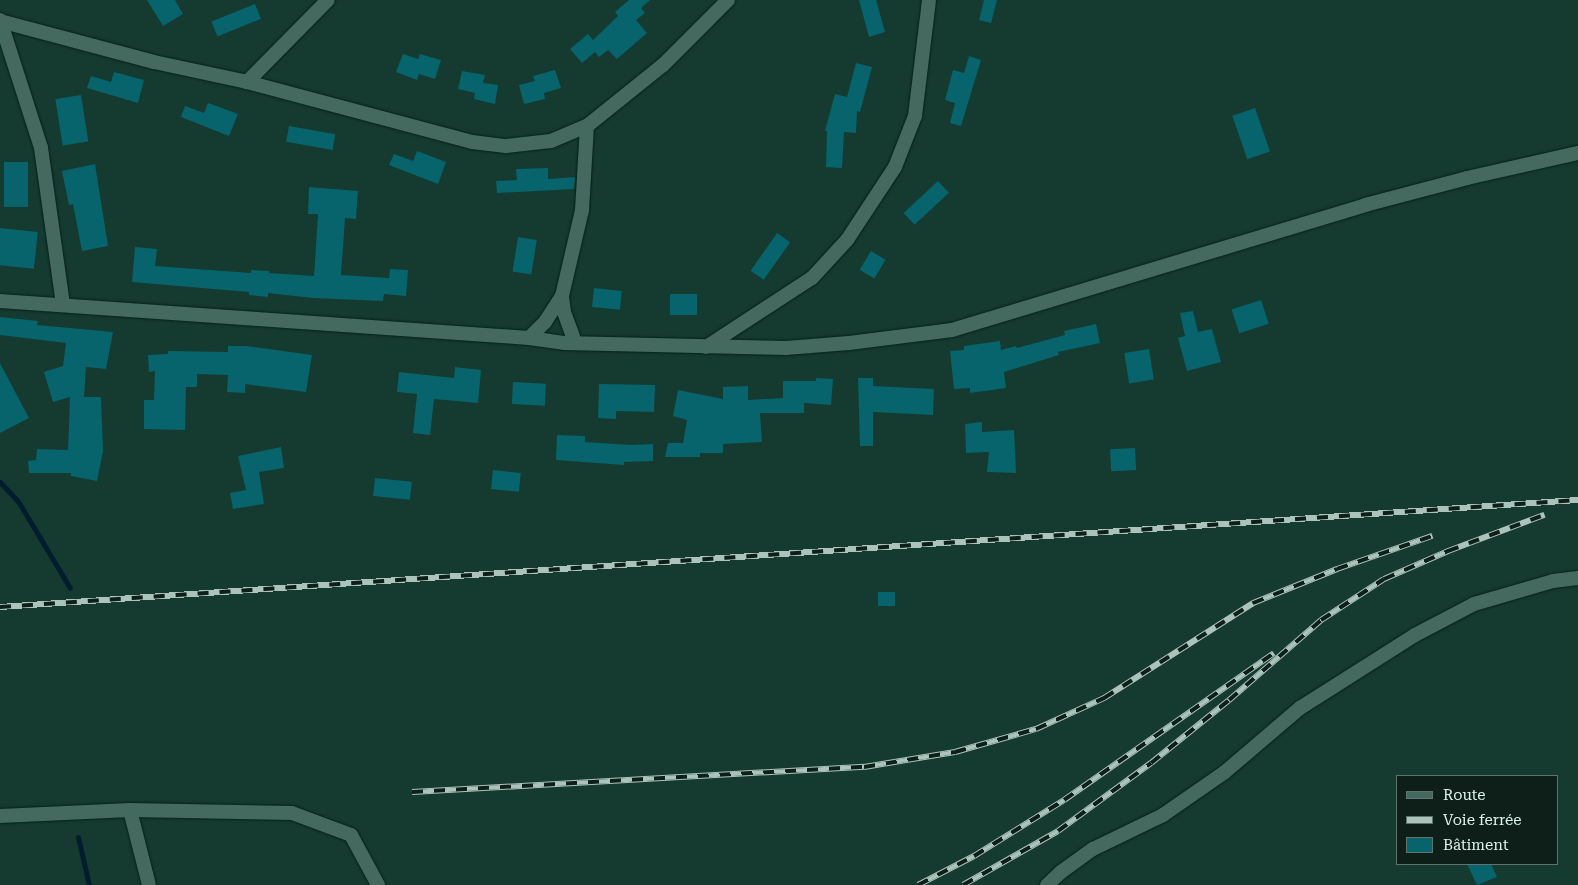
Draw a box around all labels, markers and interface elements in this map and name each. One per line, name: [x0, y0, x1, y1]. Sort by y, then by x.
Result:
legend: [1396, 775, 1558, 865]
text: Route: [1443, 786, 1485, 804]
text: Voie ferrée: [1443, 811, 1521, 829]
text: Bâtiment: [1443, 836, 1509, 854]

